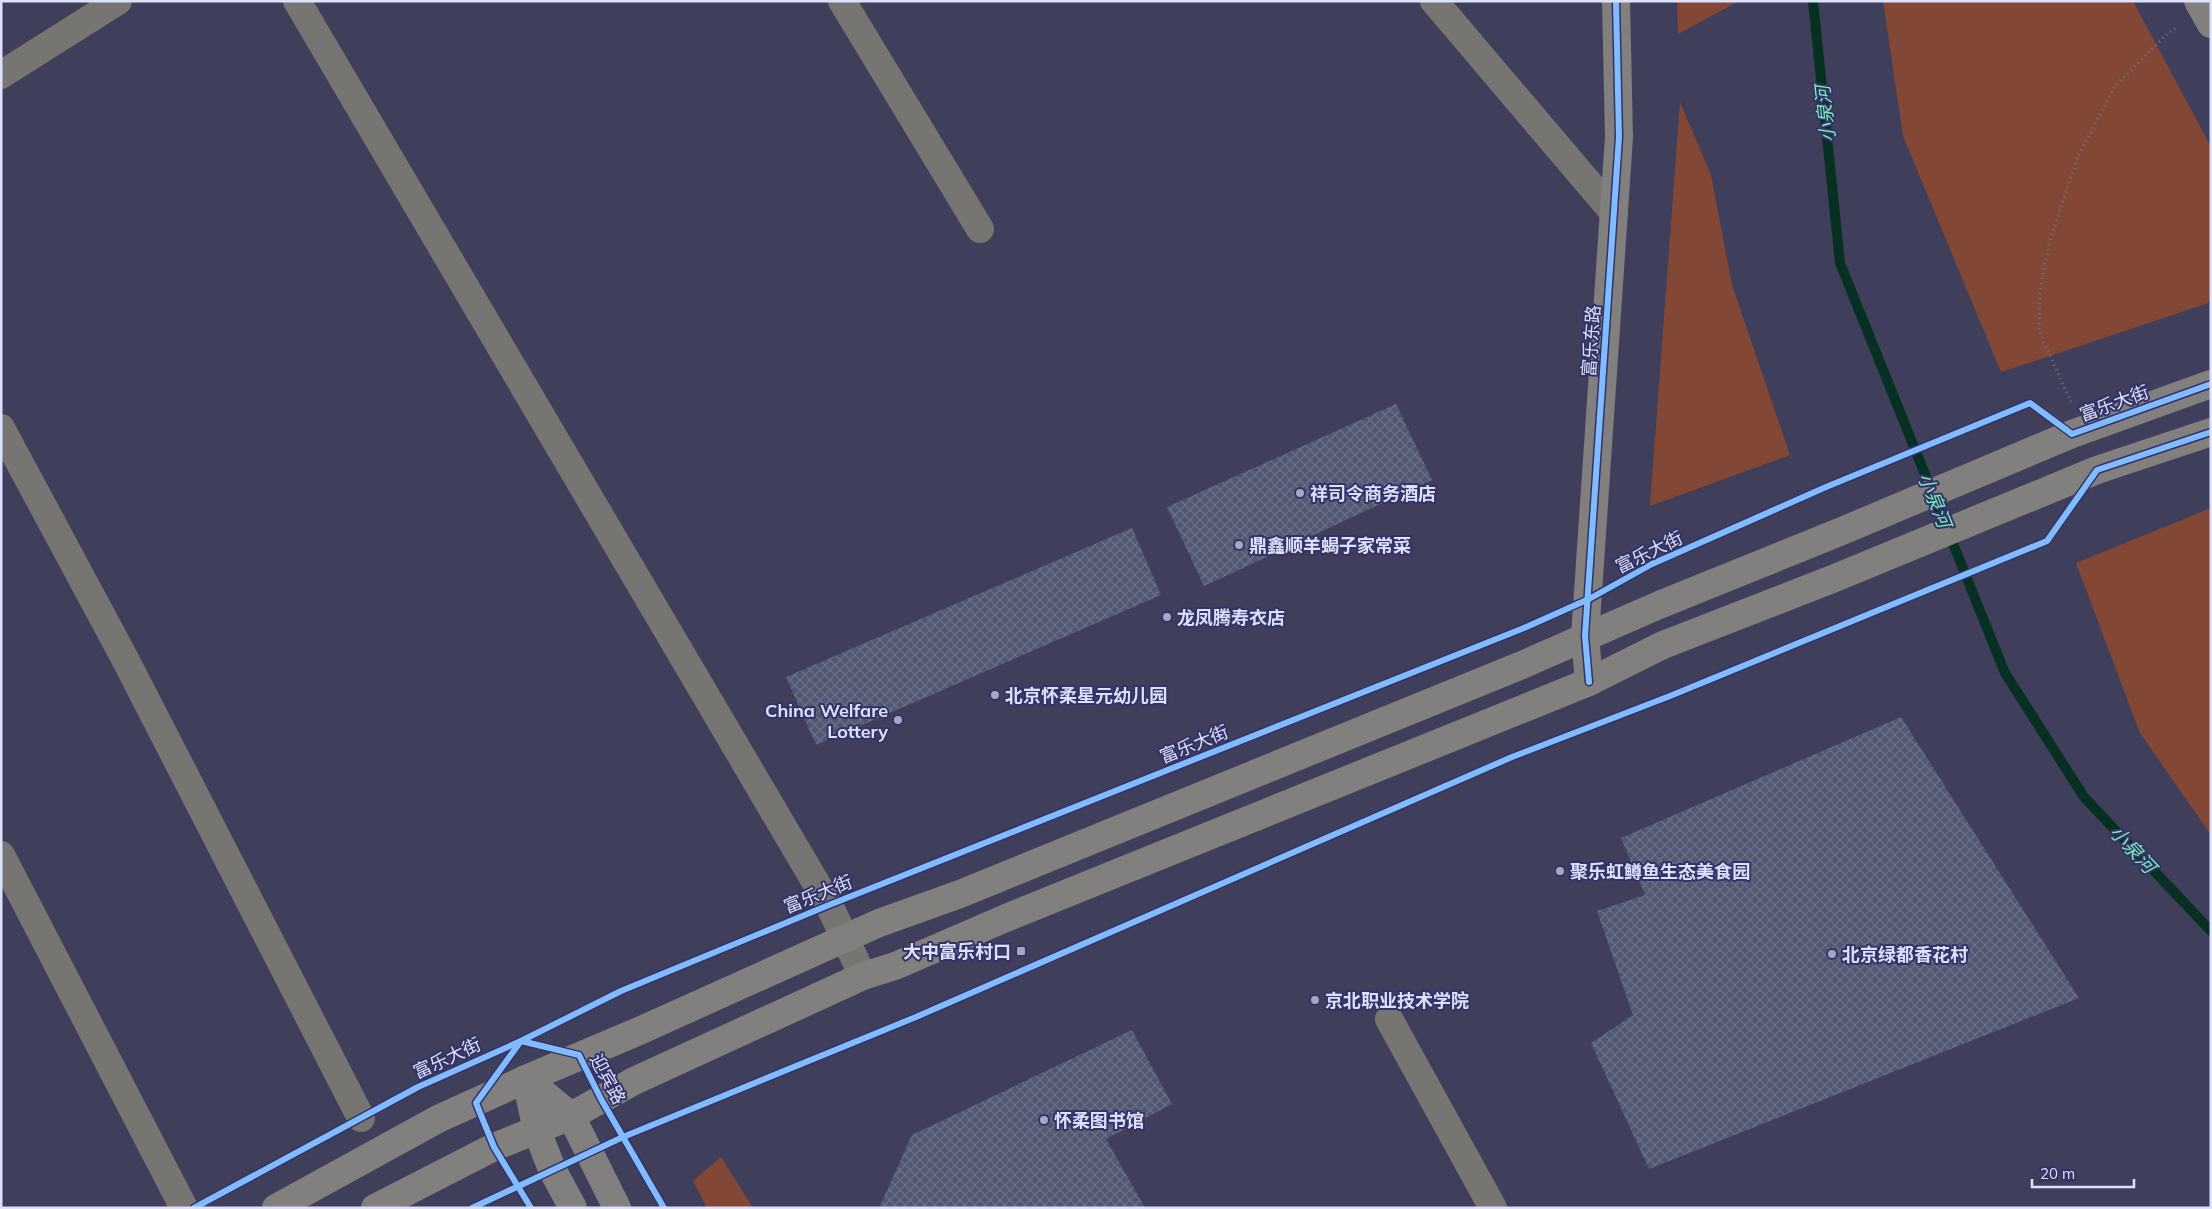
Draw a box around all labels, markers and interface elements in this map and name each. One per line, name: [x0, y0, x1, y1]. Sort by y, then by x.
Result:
water label: 小泉河: [1810, 80, 1840, 144]
street label: 富乐东路: [1577, 304, 1605, 378]
street label: 富乐大街: [2076, 380, 2152, 426]
water label: 小泉河: [1913, 469, 1958, 535]
place label: 祥司令商务酒店: [1310, 482, 1436, 505]
marker: 祥司令商务酒店: [1294, 487, 1306, 499]
street label: 富乐大街: [1612, 526, 1686, 578]
place label: 鼎鑫顺羊蝎子家常菜: [1249, 534, 1411, 557]
marker: 鼎鑫顺羊蝎子家常菜: [1233, 539, 1245, 551]
place label: 龙凤腾寿衣店: [1177, 606, 1285, 629]
marker: 龙凤腾寿衣店: [1161, 611, 1173, 623]
place label: 北京怀柔星元幼儿园: [1005, 684, 1167, 707]
marker: 北京怀柔星元幼儿园: [989, 689, 1001, 701]
place label: China Welfare Lottery: [765, 699, 888, 743]
marker: China Welfare Lottery: [892, 714, 904, 726]
street label: 富乐大街: [1156, 720, 1232, 768]
water label: 小泉河: [2105, 820, 2164, 881]
place label: 聚乐虹鳟鱼生态美食园: [1570, 860, 1750, 883]
marker: 聚乐虹鳟鱼生态美食园: [1554, 865, 1566, 877]
street label: 富乐大街: [780, 870, 856, 918]
place label: 大中富乐村口: [903, 940, 1011, 963]
place label: 北京绿都香花村: [1842, 943, 1968, 966]
marker: 大中富乐村口: [1015, 945, 1027, 957]
marker: 北京绿都香花村: [1826, 948, 1838, 960]
place label: 京北职业技术学院: [1325, 989, 1469, 1012]
marker: 京北职业技术学院: [1309, 994, 1321, 1006]
street label: 富乐大街: [410, 1032, 484, 1084]
street label: 迎宾路: [585, 1050, 631, 1108]
place label: 怀柔图书馆: [1054, 1109, 1144, 1132]
marker: 怀柔图书馆: [1038, 1114, 1050, 1126]
scale bar: [2032, 1156, 2134, 1188]
text: 20 m: [2040, 1164, 2075, 1183]

